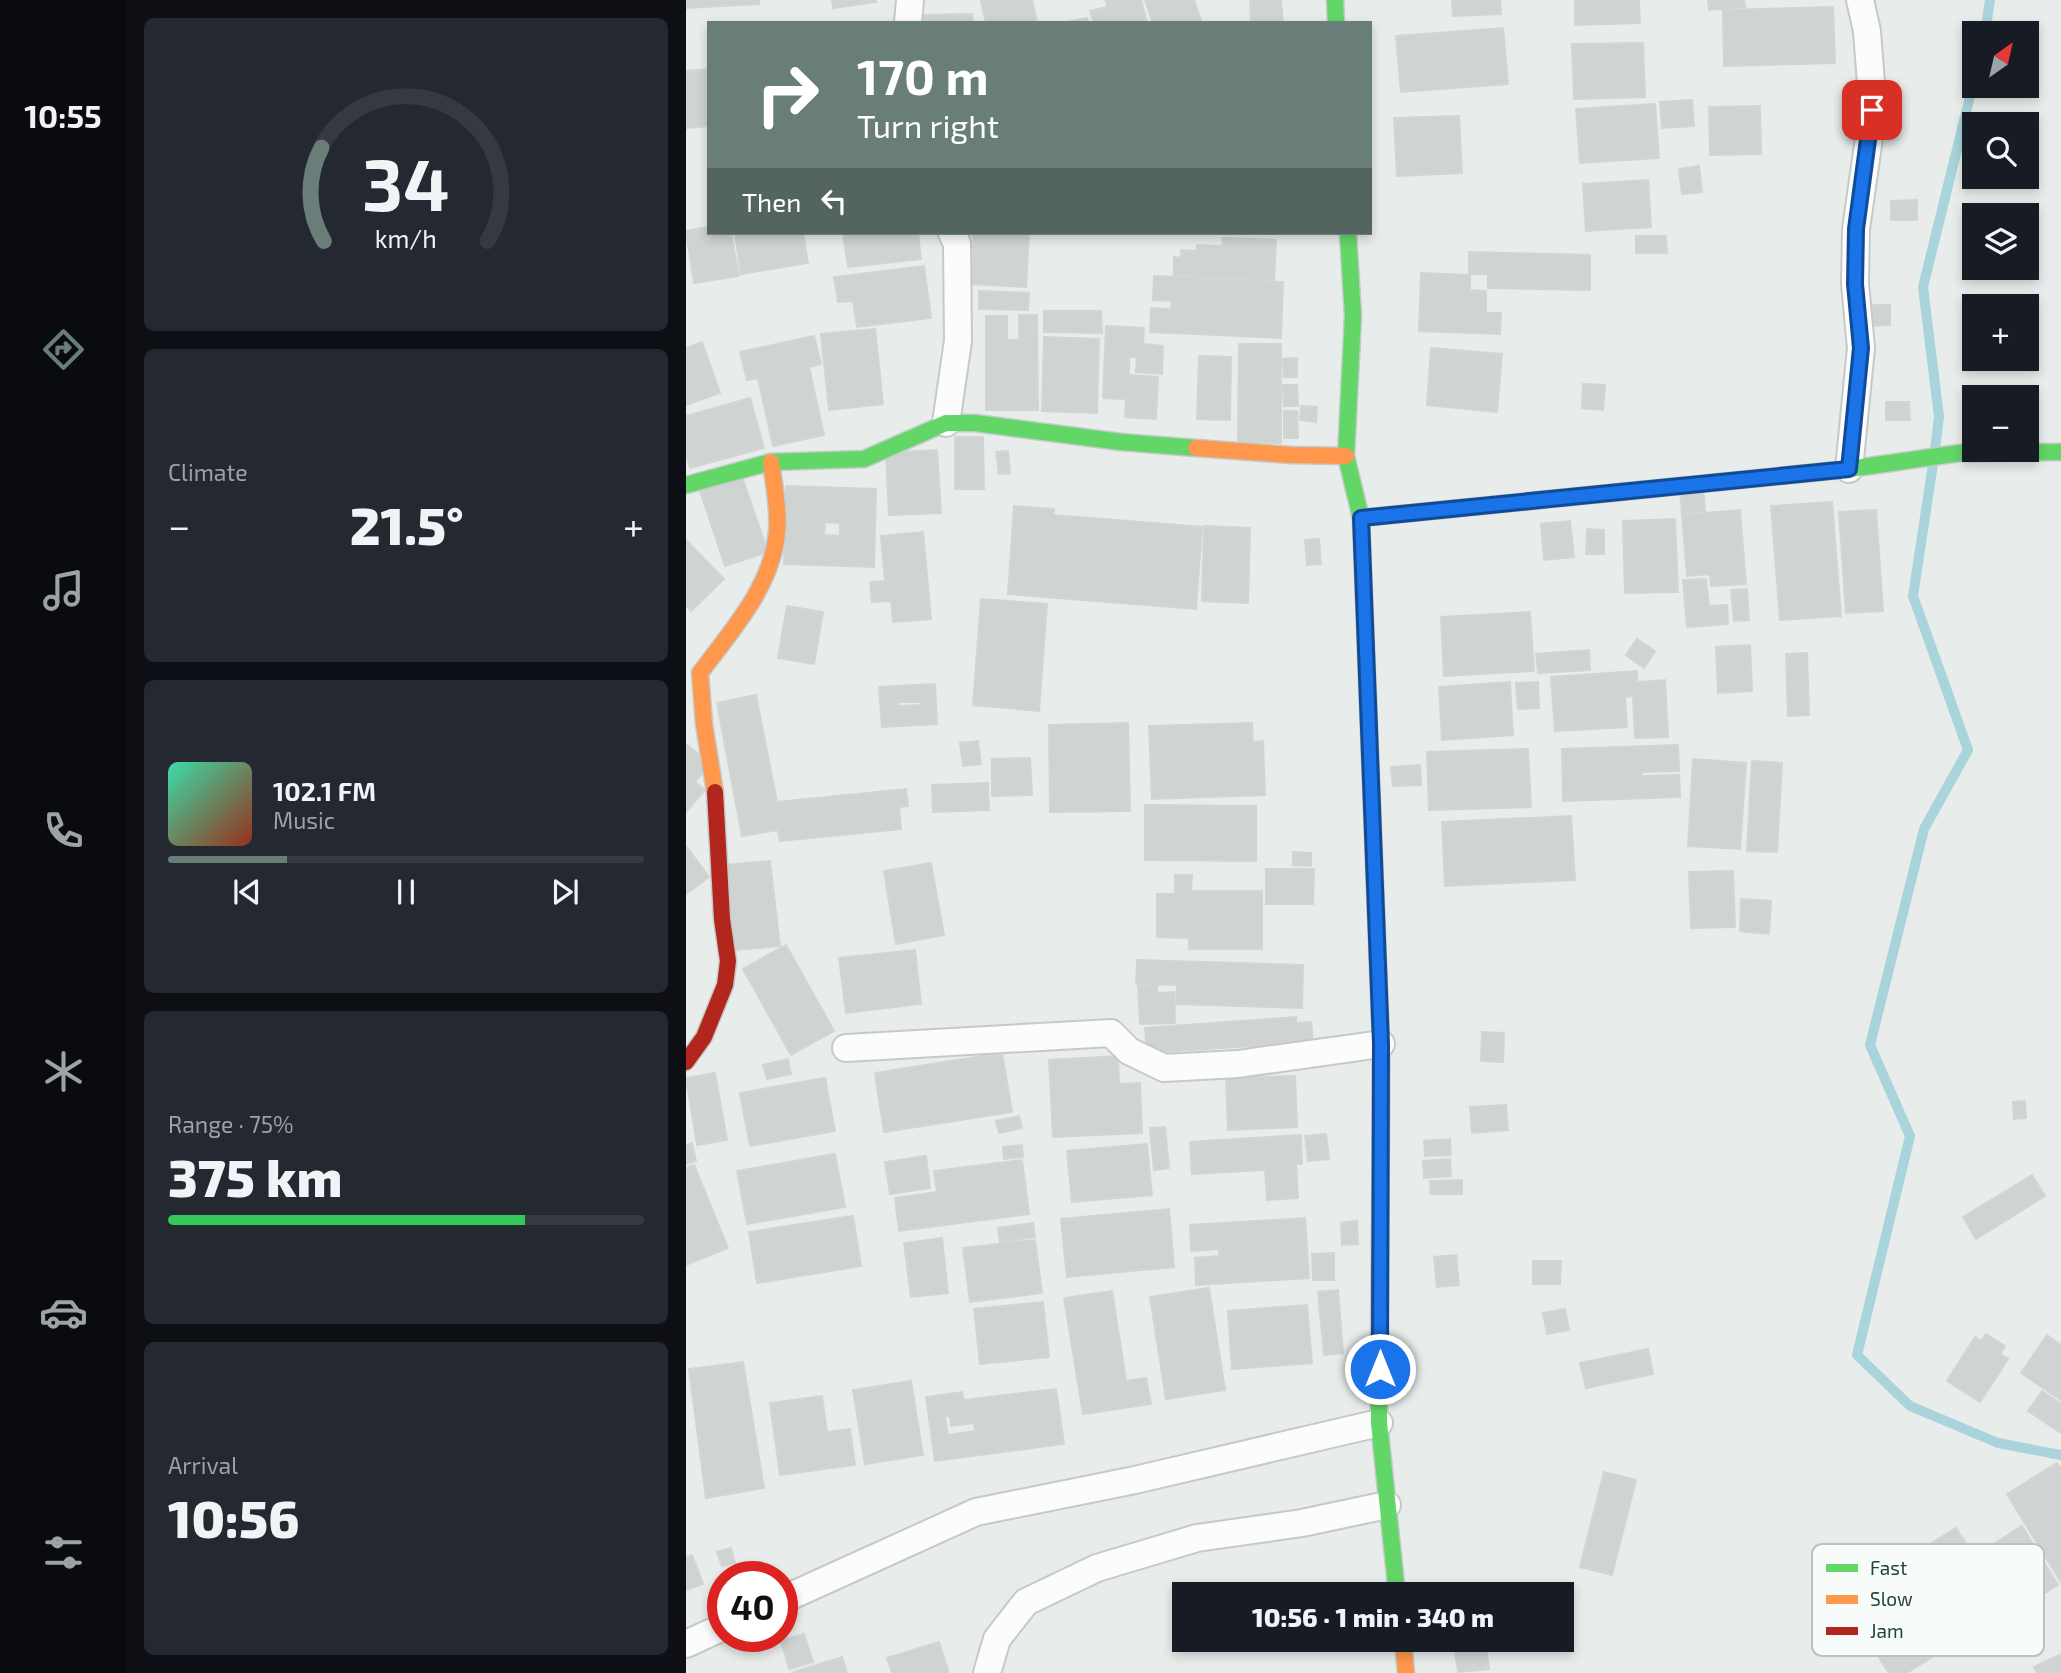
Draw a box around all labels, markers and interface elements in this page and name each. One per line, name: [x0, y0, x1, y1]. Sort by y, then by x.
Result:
north arrow: [1962, 21, 2039, 98]
map controls: [1962, 21, 2039, 462]
text: 170 m: [857, 46, 989, 105]
icon: right: [742, 49, 833, 140]
pin: [1842, 80, 1902, 140]
icon: arrive: [1853, 91, 1891, 129]
text: 10:55: [24, 96, 102, 134]
text: Turn right: [857, 106, 999, 144]
button: search: [1962, 112, 2039, 189]
text: 34: [362, 138, 450, 226]
icon: left: [815, 182, 853, 220]
text: Then: [742, 186, 801, 217]
button: layers: [1962, 203, 2039, 280]
text: km/h: [375, 222, 437, 252]
button: +: [1962, 294, 2039, 371]
icon: directions: [39, 325, 88, 374]
button: −: [1962, 385, 2039, 462]
text: Climate: [168, 458, 248, 486]
text: 21.5°: [350, 493, 464, 555]
text: −: [168, 502, 190, 548]
text: +: [623, 502, 644, 548]
icon: music: [39, 566, 88, 615]
text: 102.1 FM: [273, 775, 376, 806]
icon: phone: [39, 806, 88, 855]
text: Music: [273, 806, 335, 834]
icon: previous: [228, 873, 266, 911]
icon: pause: [387, 873, 425, 911]
icon: next: [546, 873, 584, 911]
icon: climate: [39, 1047, 88, 1096]
text: Range · 75%: [168, 1110, 294, 1138]
text: 375 km: [168, 1145, 342, 1207]
icon: car: [39, 1288, 88, 1337]
position arrow: [1343, 1332, 1417, 1406]
text: Arrival: [168, 1451, 238, 1479]
text: 10:56: [168, 1486, 299, 1548]
icon: filters: [39, 1528, 88, 1577]
legend: [1812, 1544, 2044, 1656]
text: Fast: [1870, 1556, 1907, 1579]
speed limit sign: 40: [707, 1561, 798, 1652]
text: Slow: [1870, 1587, 1913, 1610]
text: 10:56 · 1 min · 340 m: [1252, 1601, 1494, 1632]
text: Jam: [1870, 1619, 1904, 1642]

